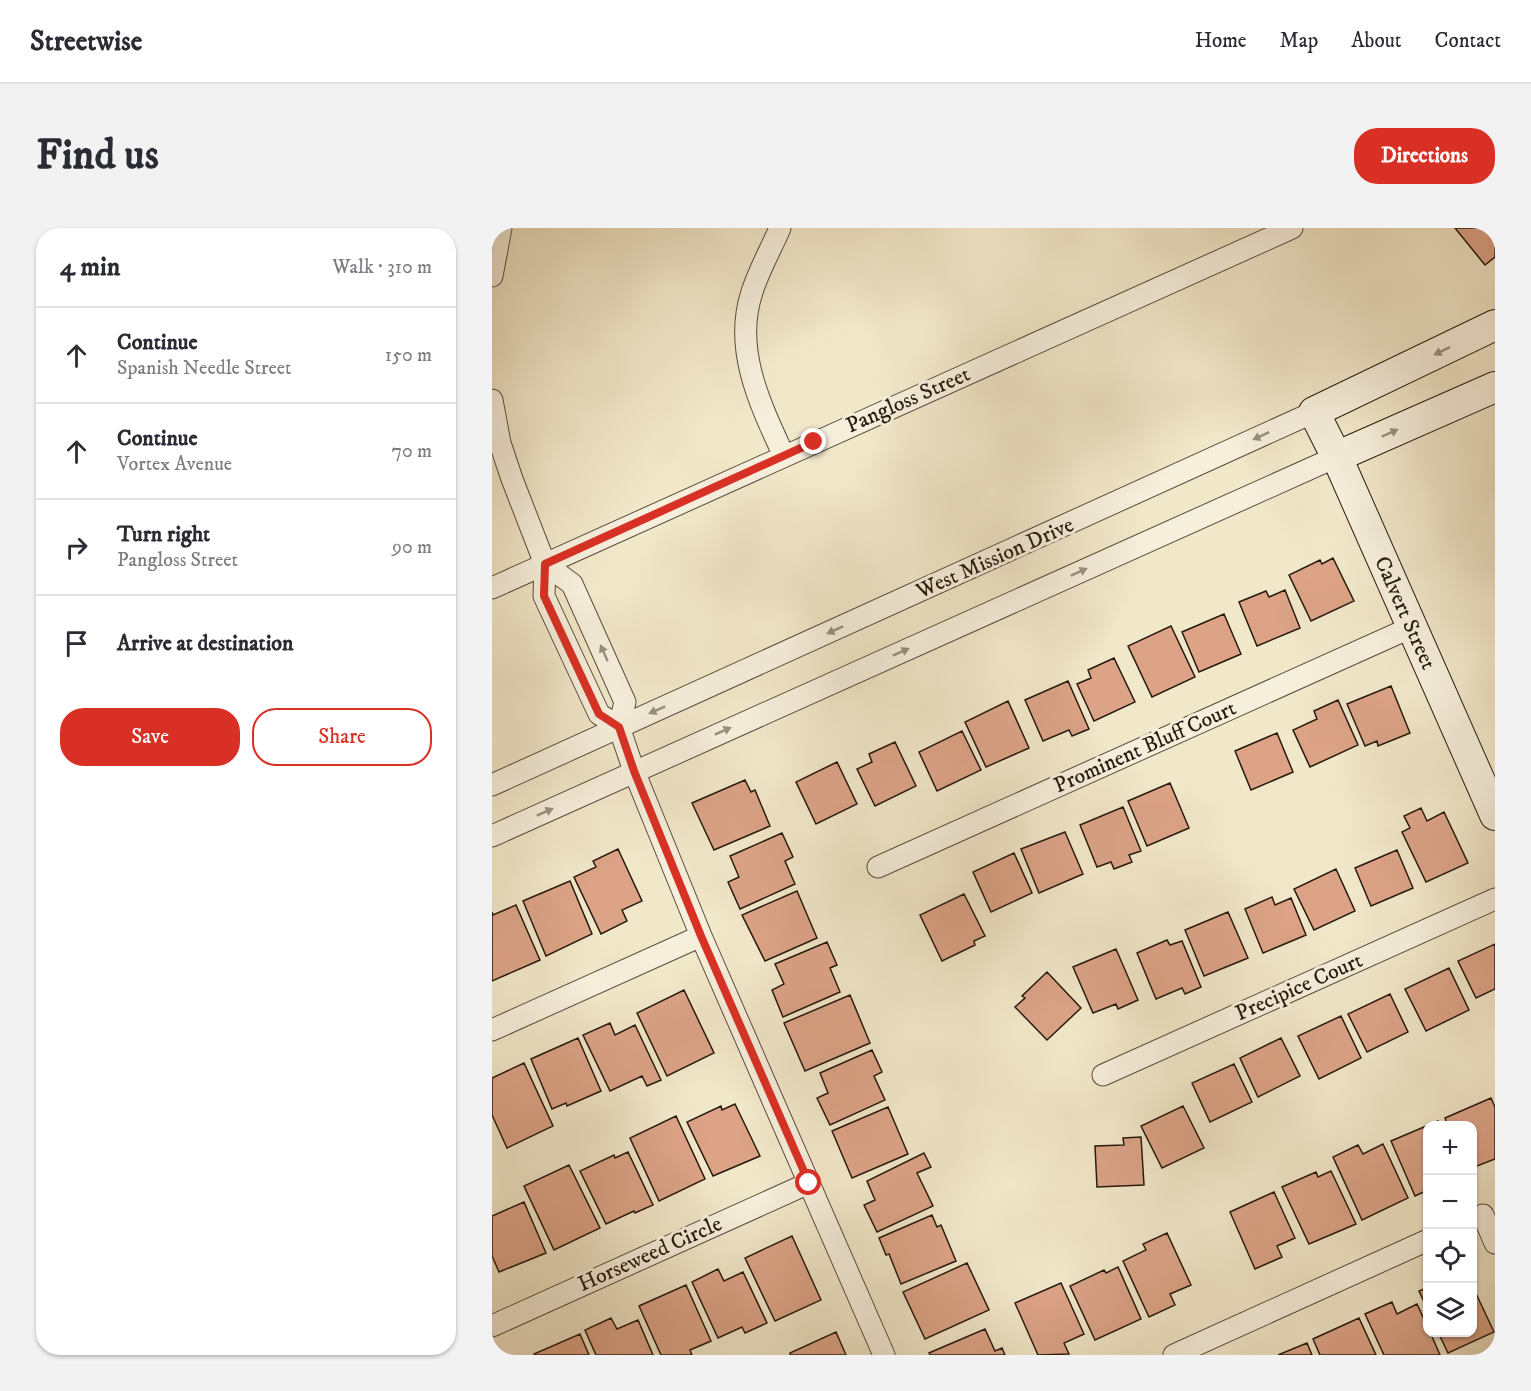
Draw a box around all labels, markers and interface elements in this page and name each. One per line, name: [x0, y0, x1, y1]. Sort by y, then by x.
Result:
text: Streetwise: [30, 24, 142, 59]
text: Home: [1195, 28, 1247, 54]
text: Map: [1280, 28, 1318, 54]
text: About: [1351, 28, 1402, 54]
text: Contact: [1435, 28, 1501, 54]
button: Directions: [1354, 128, 1495, 184]
text: Find us: [36, 130, 159, 182]
text: 4 min: [60, 251, 120, 284]
text: Walk · 310 m: [332, 255, 432, 280]
text: Continue: [117, 329, 198, 356]
icon: ahead: [60, 339, 93, 372]
text: 150 m: [385, 343, 432, 368]
one-way arrow: [1434, 346, 1451, 355]
text: Spanish Needle Street: [117, 356, 291, 381]
street label: Pangloss Street: [842, 361, 974, 439]
text: Continue: [117, 425, 198, 452]
route end: [800, 428, 826, 454]
one-way arrow: [1381, 428, 1399, 438]
one-way arrow: [1253, 432, 1270, 441]
icon: ahead: [60, 435, 93, 468]
text: 70 m: [391, 439, 432, 464]
text: Vortex Avenue: [117, 452, 232, 477]
street label: West Mission Drive: [911, 511, 1078, 605]
text: Turn right: [117, 521, 210, 548]
icon: right: [60, 531, 93, 564]
text: 90 m: [392, 535, 432, 560]
text: Pangloss Street: [117, 548, 238, 573]
street label: Calvert Street: [1368, 552, 1442, 674]
one-way arrow: [1070, 567, 1088, 576]
one-way arrow: [826, 626, 844, 635]
icon: arrive: [60, 627, 93, 660]
text: Arrive at destination: [117, 630, 294, 657]
one-way arrow: [599, 645, 608, 662]
one-way arrow: [892, 646, 910, 656]
street label: Prominent Bluff Court: [1050, 695, 1240, 799]
one-way arrow: [648, 705, 666, 715]
button: Save: [60, 708, 240, 766]
button: Share: [252, 708, 432, 766]
one-way arrow: [714, 726, 732, 736]
one-way arrow: [537, 807, 554, 816]
street label: Precipice Court: [1231, 947, 1367, 1027]
map controls: [1423, 1121, 1477, 1337]
button: +: [1423, 1121, 1477, 1175]
route start: [795, 1169, 821, 1195]
button: −: [1423, 1175, 1477, 1229]
street label: Horseweed Circle: [574, 1210, 726, 1298]
button: locate: [1423, 1229, 1477, 1283]
button: layers: [1423, 1283, 1477, 1337]

